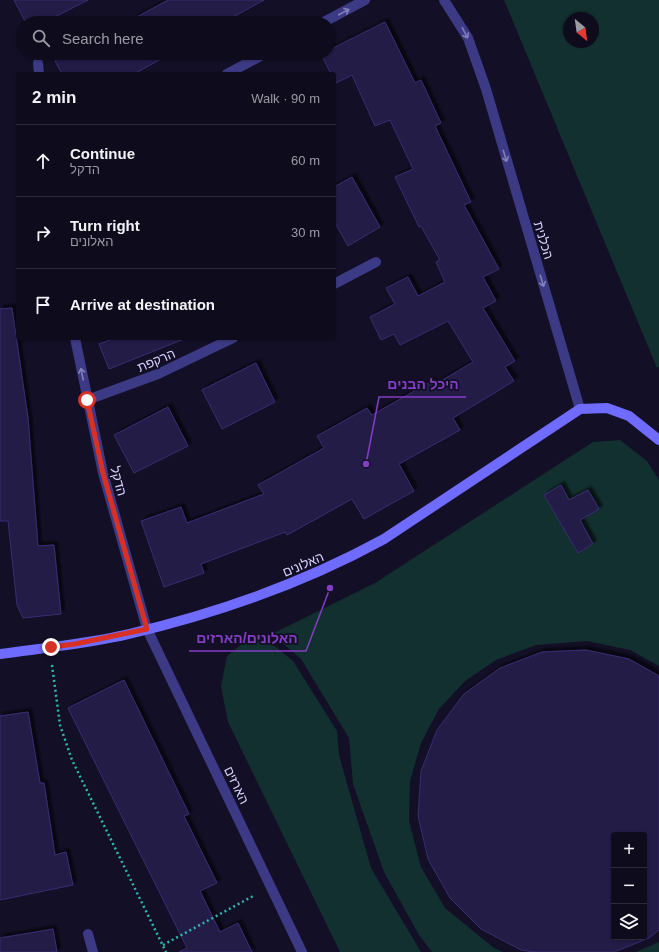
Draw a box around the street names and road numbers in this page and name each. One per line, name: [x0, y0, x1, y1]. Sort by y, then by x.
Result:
street label: הכלנית: [531, 219, 556, 261]
street label: הרקפת: [135, 346, 177, 375]
street label: הדקל: [107, 465, 130, 498]
street label: האלונים: [280, 549, 326, 580]
street label: הארזים: [221, 764, 252, 806]

